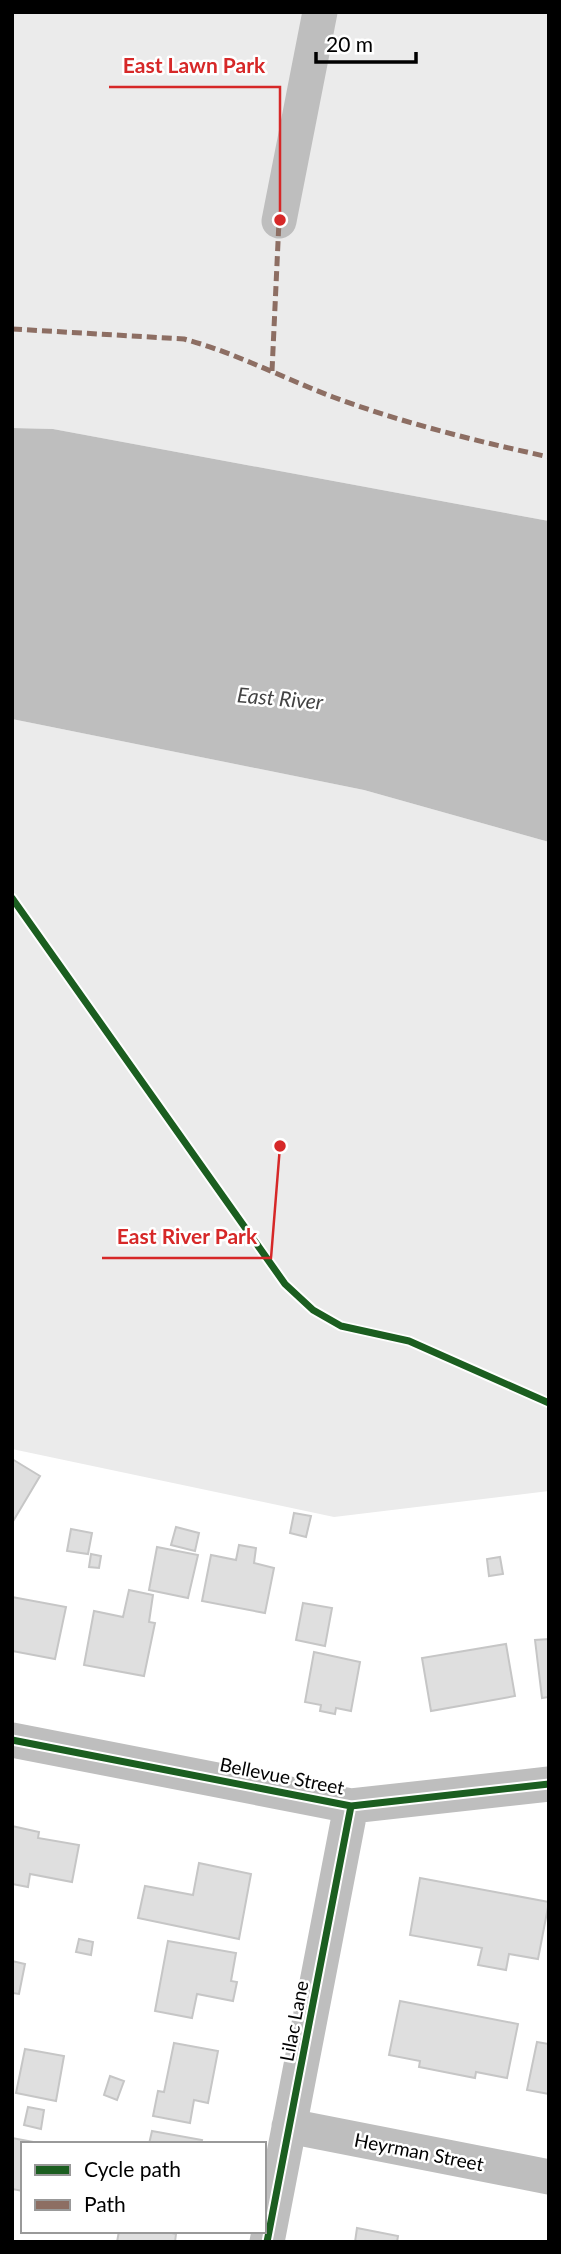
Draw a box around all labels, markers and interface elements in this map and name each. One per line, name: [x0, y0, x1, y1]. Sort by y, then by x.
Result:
scale bar: [316, 21, 416, 65]
text: 20 m: [326, 31, 373, 56]
callout: East Lawn Park: [109, 45, 280, 87]
text: East Lawn Park: [123, 52, 266, 77]
water label: East River: [236, 681, 325, 714]
callout: East River Park: [102, 1216, 271, 1258]
text: East River Park: [117, 1223, 258, 1248]
street label: Bellevue Street: [218, 1752, 346, 1799]
street label: Lilac Lane: [274, 1978, 313, 2063]
street label: Heyrman Street: [352, 2128, 486, 2175]
legend: [21, 2142, 266, 2233]
text: Cycle path: [84, 2156, 181, 2181]
text: Path: [84, 2191, 126, 2216]

